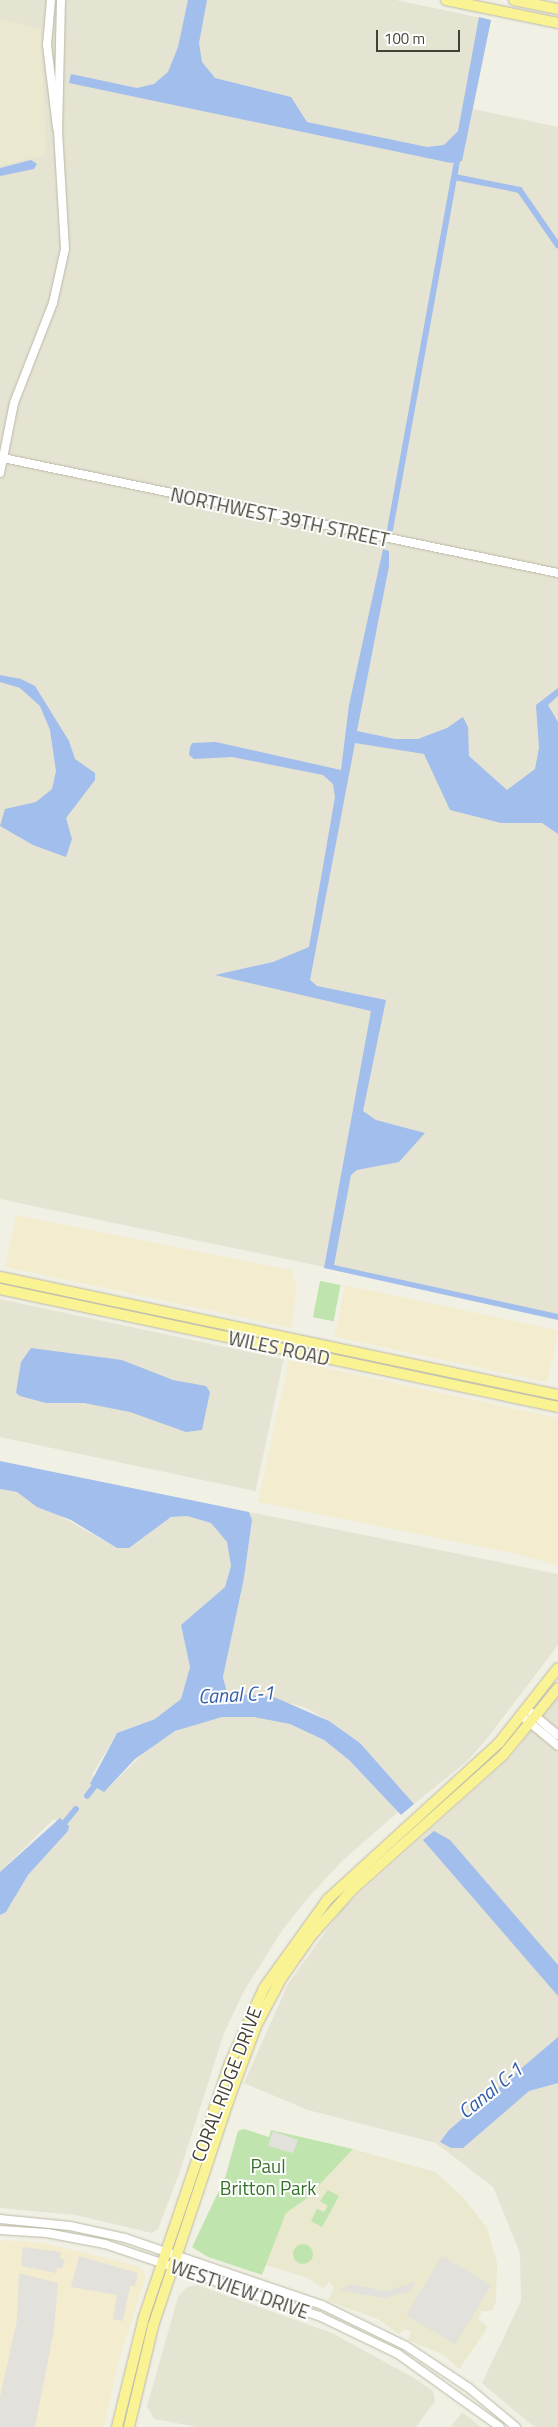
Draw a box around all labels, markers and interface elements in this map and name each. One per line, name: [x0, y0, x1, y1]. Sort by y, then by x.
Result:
scale bar: [378, 20, 462, 52]
text: 100 m: [384, 27, 425, 50]
street label: NORTHWEST 39TH STREET: [169, 483, 391, 551]
street label: WILES ROAD: [226, 1326, 332, 1370]
water label: Canal C-1: [197, 1680, 275, 1708]
street label: CORAL RIDGE DRIVE: [186, 2003, 266, 2165]
water label: Canal C-1: [453, 2057, 527, 2123]
park label: Paul Britton Park: [220, 2155, 316, 2199]
street label: WESTVIEW DRIVE: [168, 2255, 312, 2323]

